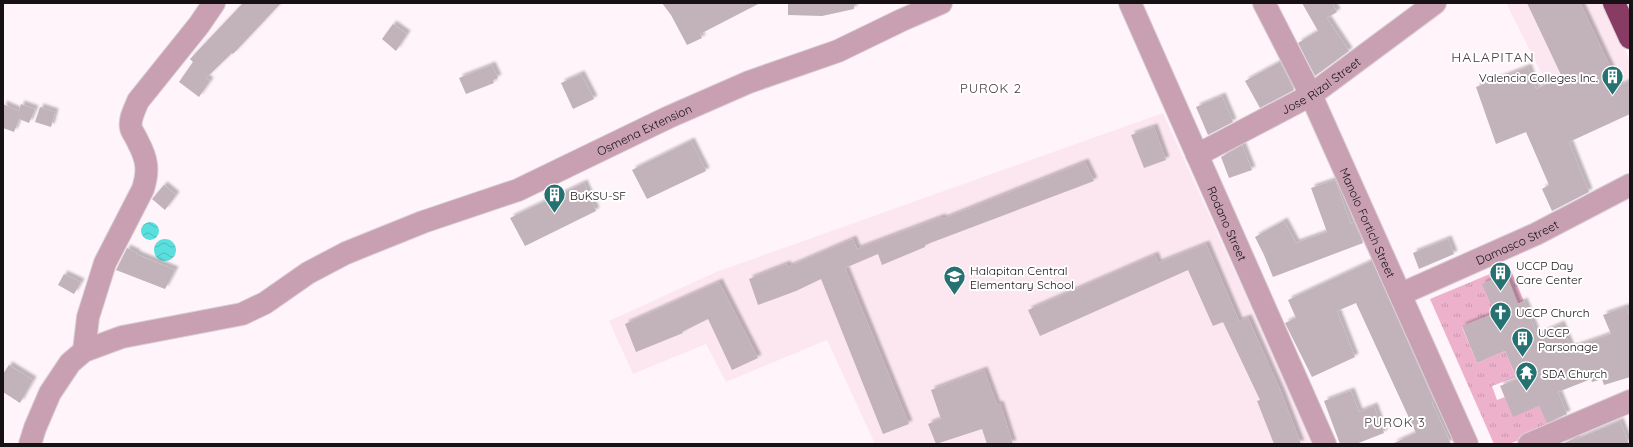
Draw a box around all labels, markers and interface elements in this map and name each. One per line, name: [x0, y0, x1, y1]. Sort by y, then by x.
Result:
district label: HALAPITAN: [1451, 48, 1535, 66]
street label: Jose Rizal Street: [1278, 54, 1363, 117]
building icon: Valencia Colleges Inc.: [1600, 64, 1626, 97]
place label: Valencia Colleges Inc.: [1479, 70, 1598, 85]
district label: PUROK 2: [960, 80, 1022, 96]
street label: Osmena Extension: [594, 101, 694, 158]
street label: Manolo Fortich Street: [1337, 165, 1399, 280]
building icon: BuKSU-SF: [541, 182, 567, 215]
street label: Rodano Street: [1204, 184, 1251, 263]
place label: BuKSU-SF: [570, 188, 626, 203]
street label: Damasco Street: [1473, 216, 1561, 267]
place label: UCCP Day Care Center: [1516, 258, 1583, 287]
building icon: UCCP Day Care Center: [1487, 259, 1513, 292]
place label: Halapitan Central Elementary School: [970, 263, 1074, 292]
school or university icon: Halapitan Central Elementary School: [941, 264, 967, 297]
church icon: UCCP Church: [1487, 299, 1513, 332]
place label: UCCP Church: [1516, 305, 1590, 320]
place label: UCCP Parsonage: [1538, 325, 1598, 354]
building icon: UCCP Parsonage: [1510, 326, 1536, 359]
temple icon: SDA Church: [1513, 360, 1539, 393]
place label: SDA Church: [1542, 366, 1607, 381]
district label: PUROK 3: [1364, 414, 1426, 430]

